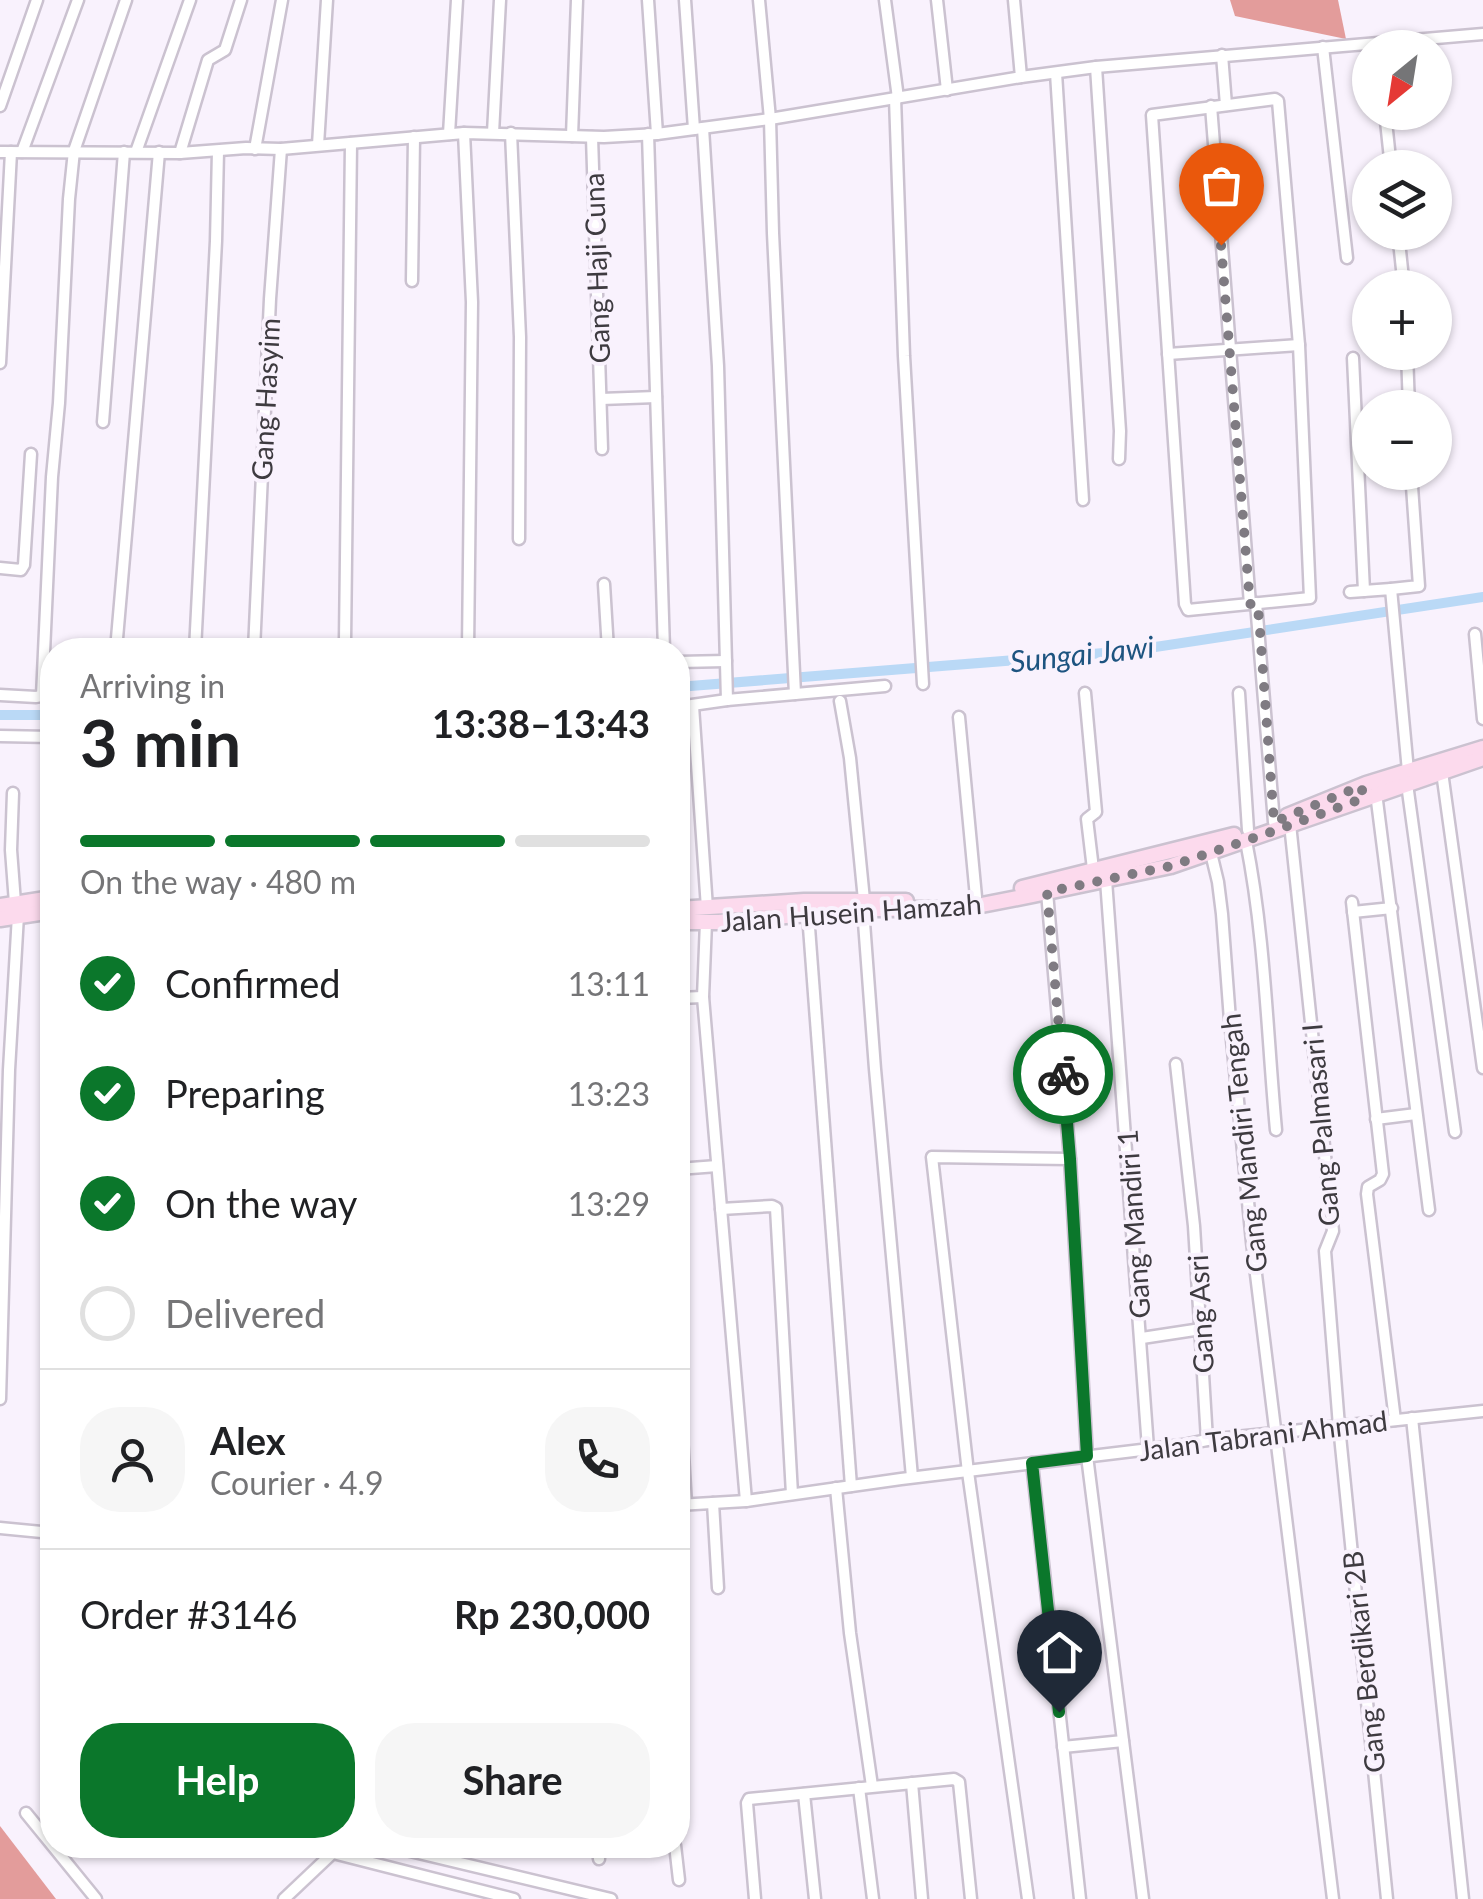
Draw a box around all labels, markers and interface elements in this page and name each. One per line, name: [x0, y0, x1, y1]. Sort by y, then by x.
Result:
north arrow: [1352, 30, 1452, 130]
map controls: [1352, 30, 1452, 490]
pin: [1179, 143, 1264, 246]
button: layers: [1352, 150, 1452, 250]
icon: bag: [1194, 158, 1249, 213]
street label: Gang Haji Cuna: [576, 172, 616, 364]
button: +: [1352, 270, 1452, 370]
street label: Gang Hasyim: [244, 317, 286, 481]
button: −: [1352, 390, 1452, 490]
water label: Sungai Jawi: [1008, 628, 1156, 678]
text: Arriving in: [80, 666, 225, 705]
text: 13:38–13:43: [432, 700, 650, 746]
text: 3 min: [80, 703, 241, 781]
text: On the way · 480 m: [80, 862, 356, 901]
street label: Jalan Husein Hamzah: [719, 886, 983, 938]
icon: check: [80, 956, 135, 1011]
text: Confirmed: [165, 960, 341, 1006]
text: 13:11: [568, 964, 650, 1003]
street label: Gang Mandiri Tengah: [1213, 1012, 1273, 1274]
street label: Gang Palmasari I: [1294, 1022, 1346, 1228]
courier: [1013, 1024, 1113, 1124]
icon: bike: [1036, 1047, 1091, 1102]
icon: check: [80, 1066, 135, 1121]
text: Preparing: [165, 1070, 325, 1116]
text: 13:23: [568, 1074, 650, 1113]
street label: Gang Mandiri 1: [1109, 1128, 1157, 1320]
icon: check: [80, 1176, 135, 1231]
text: On the way: [165, 1180, 357, 1226]
text: 13:29: [568, 1184, 650, 1223]
street label: Gang Asri: [1180, 1254, 1220, 1374]
text: Delivered: [165, 1290, 325, 1336]
street label: Jalan Tabrani Ahmad: [1137, 1403, 1389, 1467]
button: person: [80, 1407, 185, 1512]
button: phone: [545, 1407, 650, 1512]
text: Alex: [210, 1417, 286, 1463]
text: Courier · 4.9: [210, 1463, 384, 1502]
street label: Gang Berdikari 2B: [1334, 1549, 1392, 1775]
text: Order #3146: [80, 1591, 297, 1637]
text: Rp 230,000: [454, 1591, 650, 1637]
pin: [1017, 1610, 1102, 1713]
icon: home: [1032, 1625, 1087, 1680]
button: Help: [80, 1723, 355, 1838]
button: Share: [375, 1723, 650, 1838]

